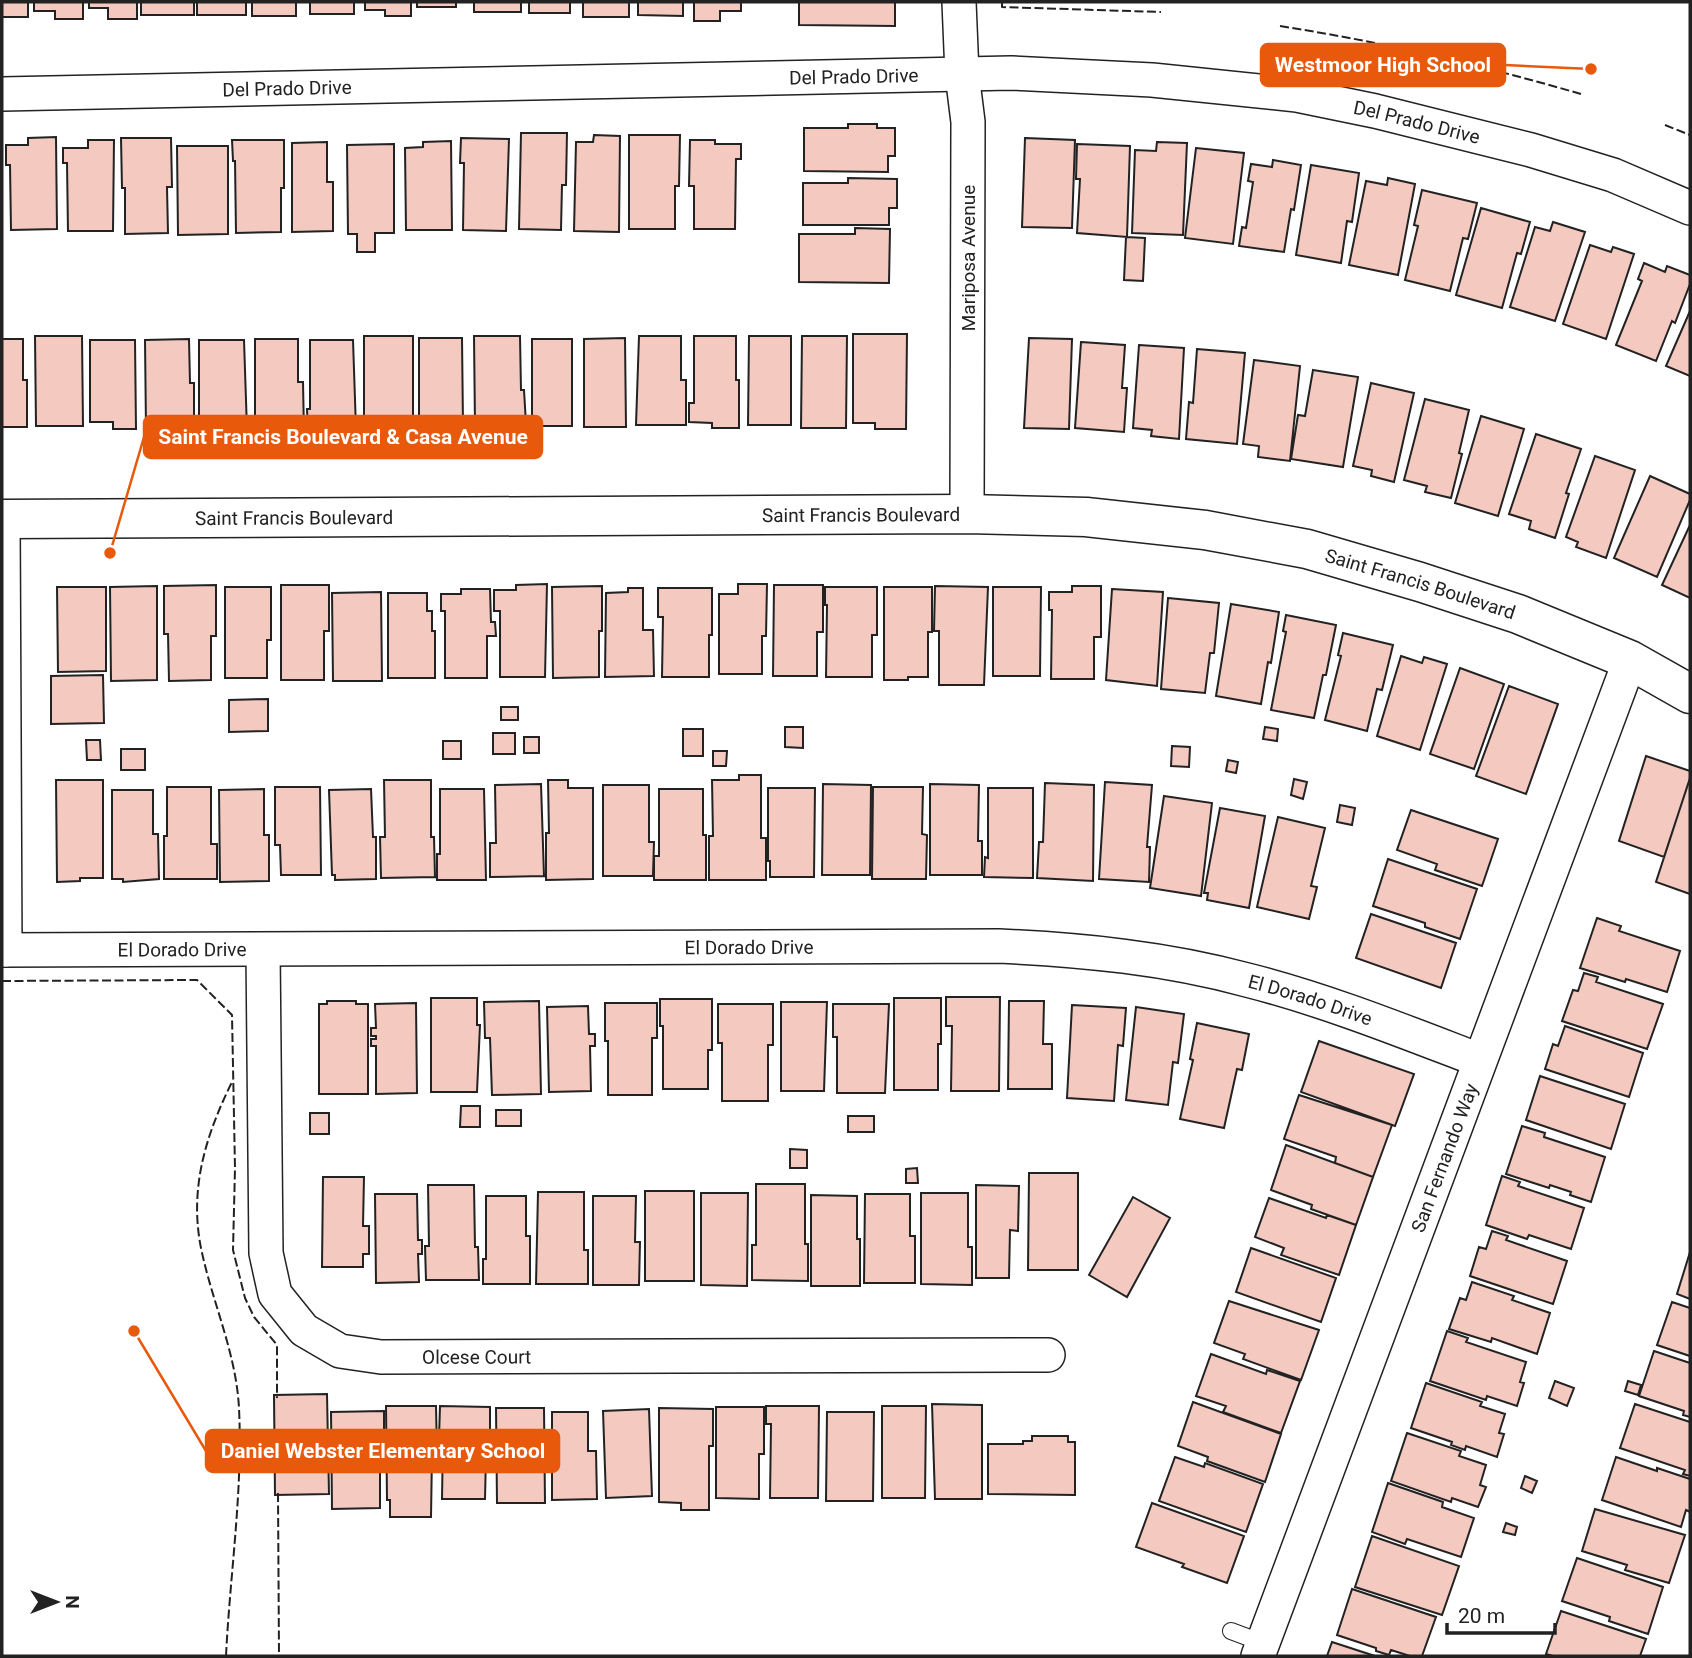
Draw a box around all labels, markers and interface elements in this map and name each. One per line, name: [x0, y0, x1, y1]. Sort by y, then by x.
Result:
callout: Westmoor High School: [1261, 44, 1505, 86]
text: Westmoor High School: [1275, 53, 1491, 77]
street label: Del Prado Drive: [789, 63, 919, 89]
street label: Del Prado Drive: [222, 75, 352, 101]
street label: Del Prado Drive: [1352, 95, 1482, 148]
street label: Mariposa Avenue: [957, 185, 980, 331]
callout: Saint Francis Boulevard & Casa Avenue: [144, 416, 542, 458]
text: Saint Francis Boulevard & Casa Avenue: [158, 425, 528, 449]
street label: Saint Francis Boulevard: [762, 503, 960, 527]
street label: Saint Francis Boulevard: [195, 505, 393, 530]
street label: Saint Francis Boulevard: [1322, 543, 1518, 624]
street label: El Dorado Drive: [685, 935, 813, 959]
street label: El Dorado Drive: [118, 938, 246, 961]
street label: El Dorado Drive: [1246, 969, 1375, 1030]
street label: San Fernando Way: [1406, 1080, 1482, 1235]
street label: Olcese Court: [422, 1345, 531, 1368]
callout: Daniel Webster Elementary School: [206, 1430, 559, 1472]
text: Daniel Webster Elementary School: [221, 1439, 545, 1463]
north arrow: [21, 1567, 91, 1637]
scale bar: [1447, 1592, 1556, 1636]
text: N: [61, 1595, 84, 1609]
text: 20 m: [1458, 1604, 1505, 1628]

